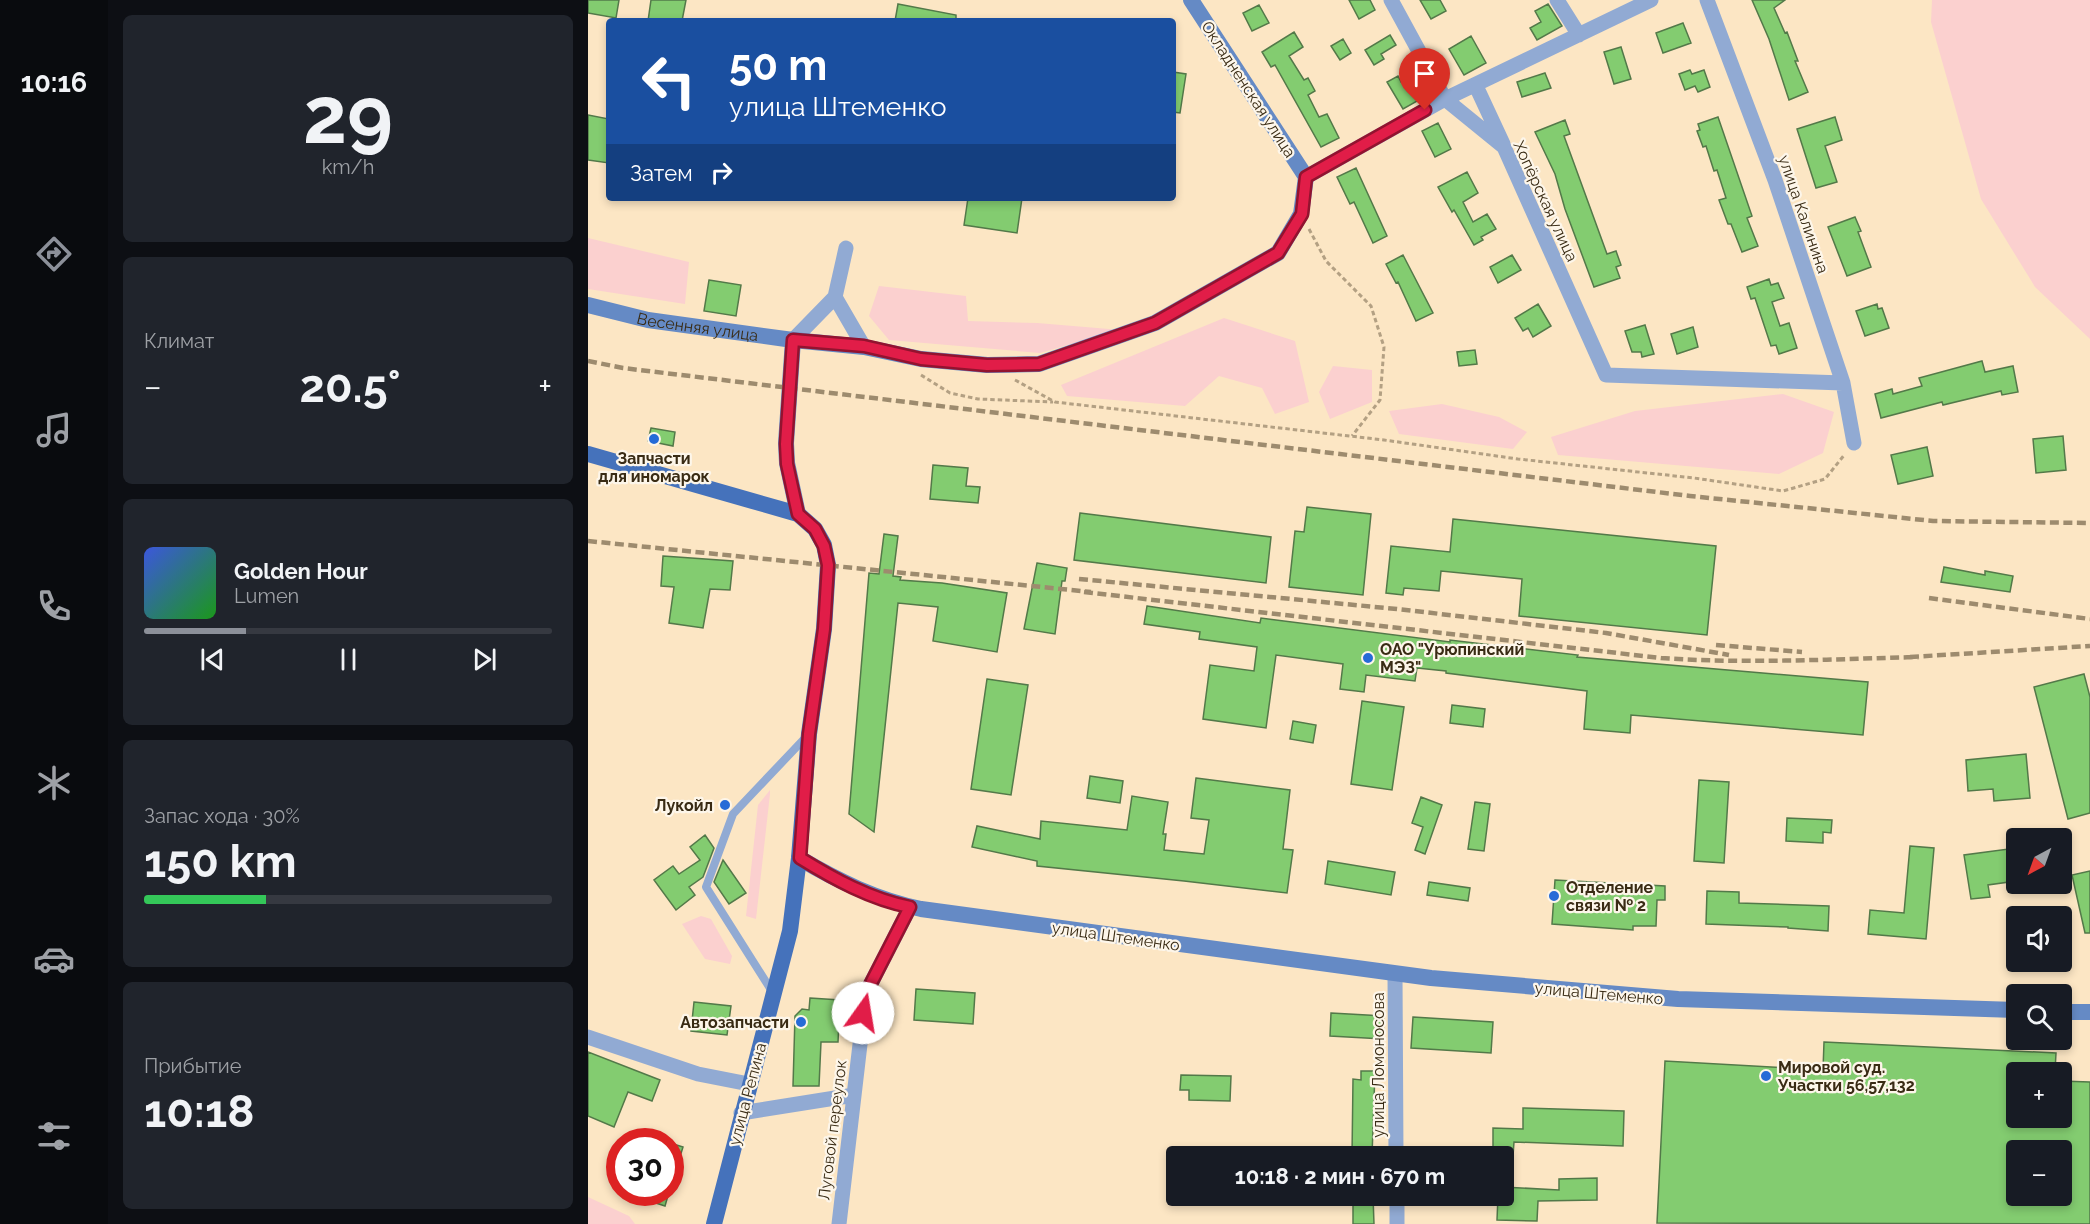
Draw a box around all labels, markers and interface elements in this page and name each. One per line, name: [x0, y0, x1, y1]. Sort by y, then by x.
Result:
street label: Окладненская улица: [1197, 18, 1300, 161]
text: 50 m: [729, 41, 827, 90]
icon: left: [630, 42, 708, 120]
pin: [1399, 48, 1450, 110]
icon: arrive: [1408, 57, 1441, 90]
text: 10:16: [21, 67, 87, 98]
text: 29: [303, 70, 393, 161]
text: улица Штеменко: [729, 91, 947, 122]
street label: Хопёрская улица: [1509, 138, 1582, 265]
street label: улица Калинина: [1774, 153, 1833, 276]
text: km/h: [322, 155, 374, 179]
icon: right: [705, 156, 738, 189]
text: Затем: [630, 160, 693, 186]
icon: directions: [33, 233, 75, 275]
street label: Весенняя улица: [635, 309, 760, 345]
text: Климат: [144, 329, 214, 353]
text: 20.5°: [300, 360, 400, 413]
text: −: [144, 367, 162, 406]
text: +: [538, 367, 552, 406]
icon: music: [33, 409, 75, 451]
marker: Запчасти для иномарок: [647, 432, 661, 446]
place label: Запчасти для иномарок: [598, 449, 710, 486]
text: Golden Hour: [234, 558, 368, 584]
text: Lumen: [234, 584, 299, 608]
icon: phone: [33, 585, 75, 627]
place label: ОАО "Урюпинский МЭЗ": [1380, 640, 1524, 677]
icon: previous: [196, 643, 229, 676]
icon: pause: [332, 643, 365, 676]
icon: next: [468, 643, 501, 676]
marker: ОАО "Урюпинский МЭЗ": [1361, 651, 1375, 665]
icon: climate: [33, 762, 75, 804]
place label: Лукойл: [655, 796, 713, 815]
marker: Лукойл: [718, 798, 732, 812]
text: Запас хода · 30%: [144, 804, 300, 828]
north arrow: [2006, 828, 2072, 894]
map controls: [2006, 828, 2072, 1206]
text: 150 km: [144, 835, 297, 888]
place label: Отделение связи № 2: [1566, 878, 1654, 915]
marker: Отделение связи № 2: [1547, 889, 1561, 903]
button: sound: [2006, 906, 2072, 972]
street label: улица Штеменко: [1051, 918, 1181, 955]
icon: car: [33, 938, 75, 980]
street label: улица Штеменко: [1534, 978, 1664, 1009]
position arrow: [831, 981, 895, 1045]
button: search: [2006, 984, 2072, 1050]
street label: улица Ломоносова: [1369, 992, 1388, 1138]
place label: Автозапчасти: [680, 1013, 789, 1032]
marker: Автозапчасти: [794, 1015, 808, 1029]
street label: улица Репина: [725, 1041, 770, 1147]
text: Прибытие: [144, 1054, 241, 1078]
place label: Мировой суд. Участки 56,57,132: [1777, 1058, 1915, 1095]
street label: Луговой переулок: [814, 1059, 851, 1201]
button: +: [2006, 1062, 2072, 1128]
marker: Мировой суд. Участки 56,57,132: [1759, 1069, 1773, 1083]
text: 10:18: [144, 1085, 254, 1138]
icon: filters: [33, 1115, 75, 1157]
speed limit sign: 30: [606, 1128, 684, 1206]
button: −: [2006, 1140, 2072, 1206]
text: 10:18 · 2 мин · 670 m: [1235, 1163, 1445, 1189]

